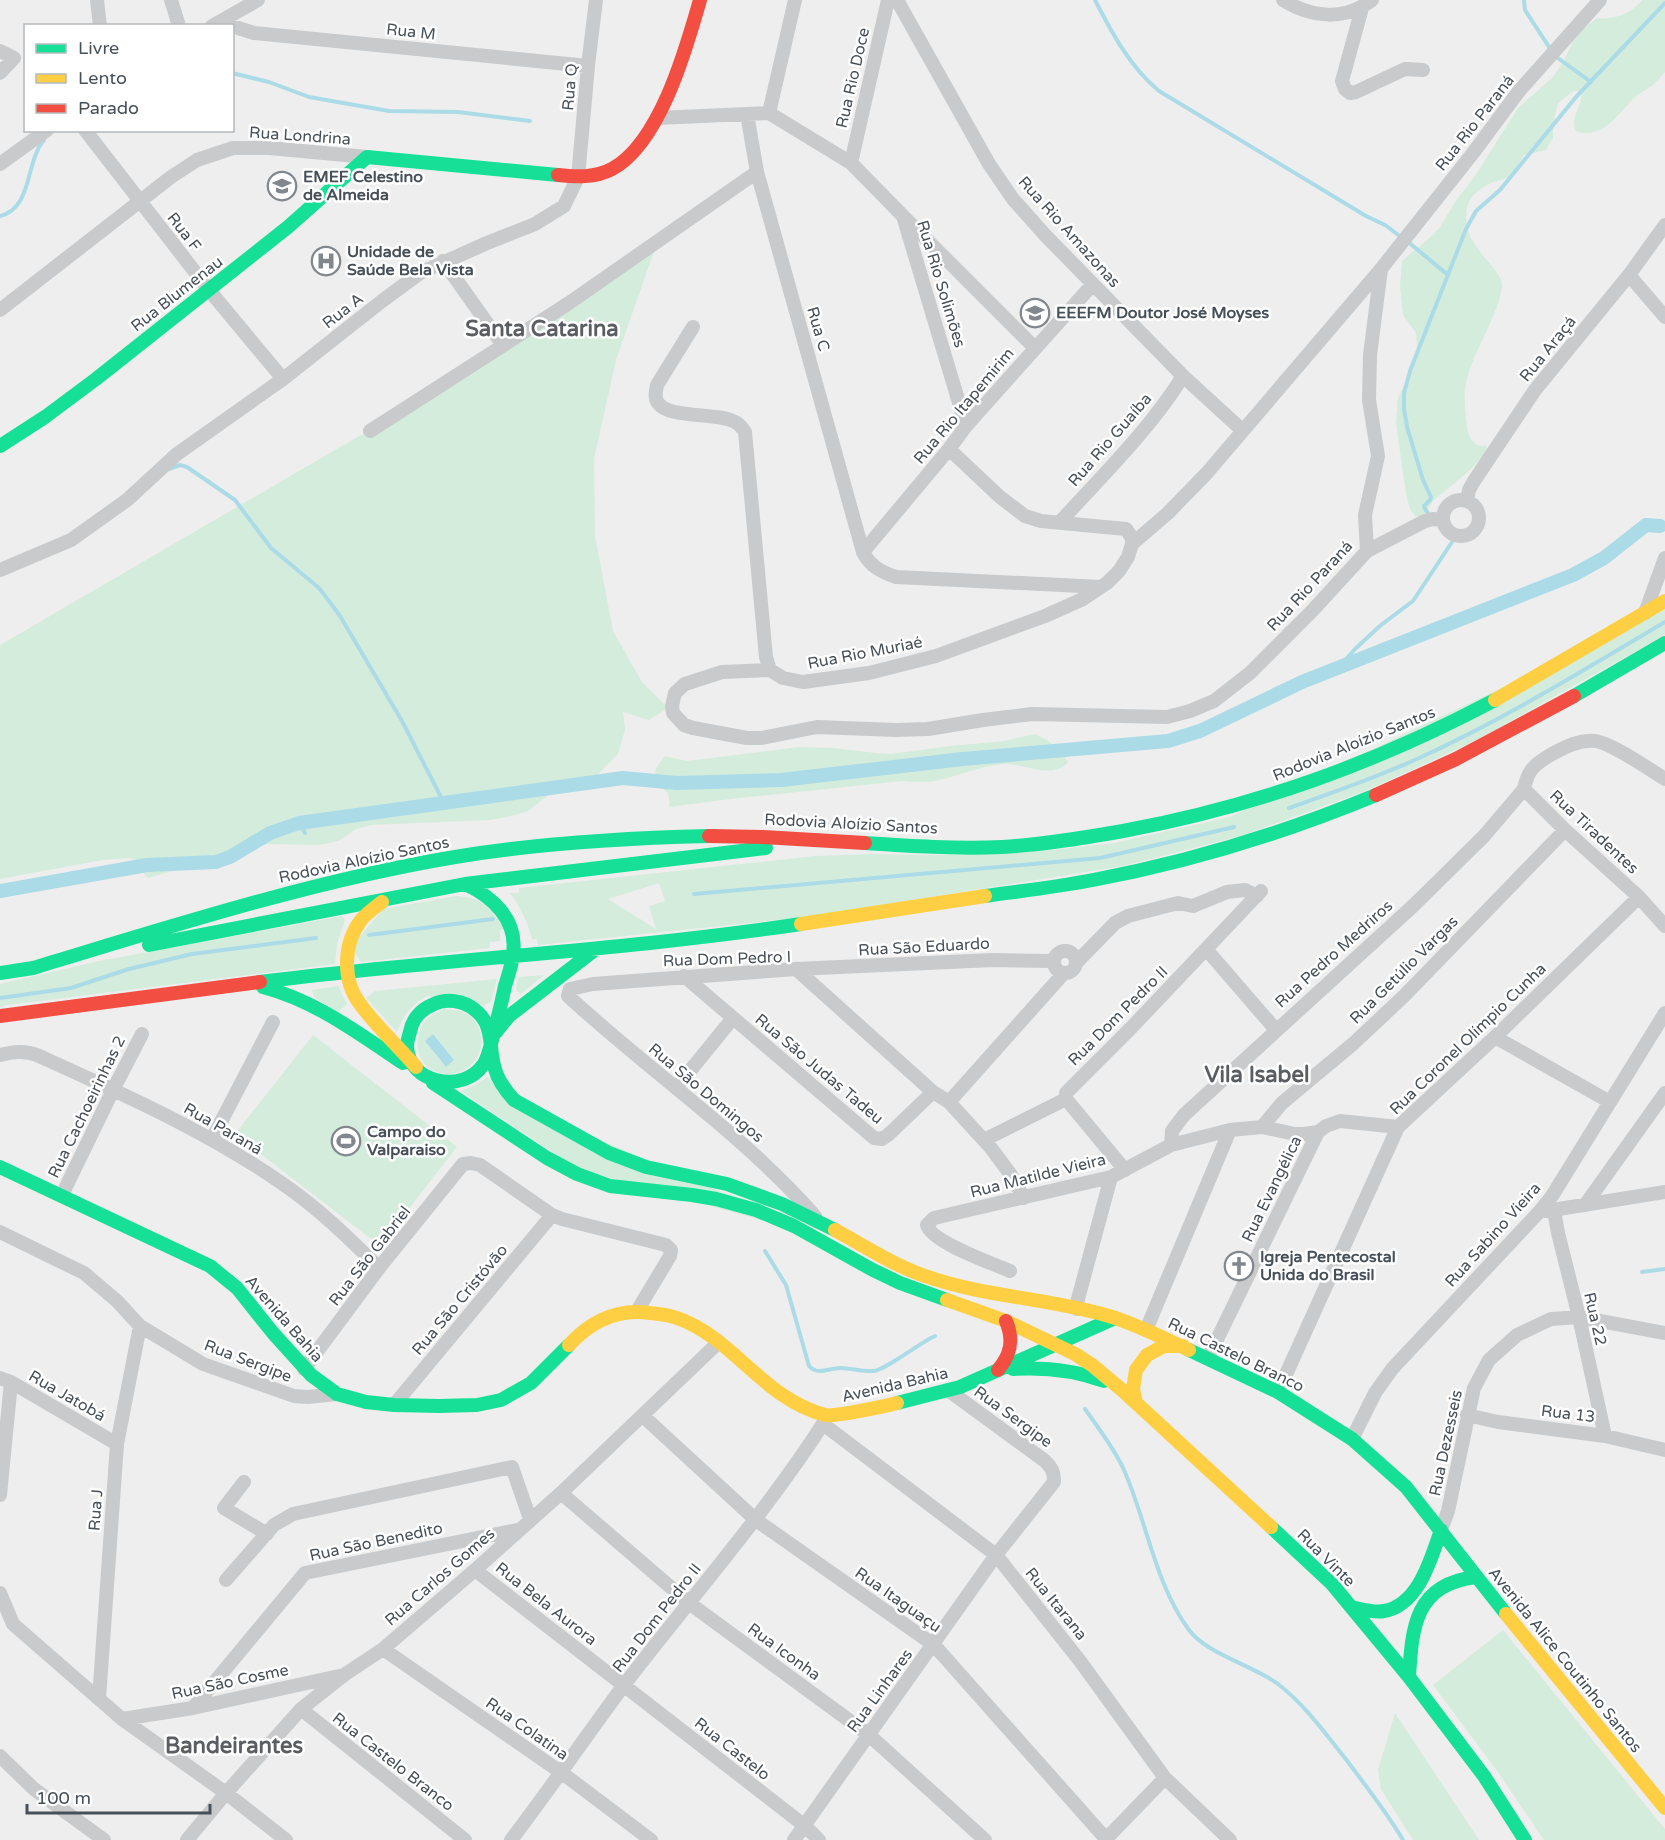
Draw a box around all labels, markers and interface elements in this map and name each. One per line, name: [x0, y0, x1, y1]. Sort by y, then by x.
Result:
street label: Rua M: [385, 19, 437, 45]
legend: [24, 24, 234, 132]
street label: Rua Rio Doce: [832, 26, 874, 130]
text: Livre: [78, 37, 119, 59]
street label: Rua Q: [558, 63, 582, 111]
text: Lento: [78, 67, 127, 89]
street label: Rua Rio Paraná: [1431, 71, 1519, 175]
text: Parado: [78, 97, 139, 119]
street label: Rua Londrina: [248, 122, 352, 150]
place label: EMEF Celestino de Almeida: [303, 167, 423, 205]
school or university icon: EMEF Celestino de Almeida: [266, 170, 298, 202]
street label: Rua Rio Amazonas: [1014, 172, 1124, 292]
street label: Rua F: [163, 208, 206, 256]
street label: Rua Rio Solimões: [912, 218, 970, 350]
place label: Unidade de Saúde Bela Vista: [347, 242, 474, 280]
hospital icon: Unidade de Saúde Bela Vista: [310, 245, 342, 277]
street label: Rua Blumenau: [127, 252, 227, 336]
street label: Rua A: [319, 289, 367, 333]
school or university icon: EEEFM Doutor José Moyses: [1019, 297, 1051, 329]
place label: EEEFM Doutor José Moyses: [1056, 303, 1269, 323]
street label: Rua C: [802, 304, 834, 354]
street label: Rua Araçá: [1515, 312, 1581, 386]
district label: Santa Catarina: [465, 316, 619, 342]
street label: Rua Rio Itapemirim: [910, 344, 1018, 468]
street label: Rua Rio Guaíba: [1064, 389, 1156, 491]
street label: Rua Rio Paraná: [1263, 536, 1357, 636]
street label: Rua Rio Muriaé: [806, 632, 924, 674]
street label: Rodovia Aloízio Santos: [1270, 702, 1438, 786]
street label: Rua Tiradentes: [1545, 786, 1643, 878]
street label: Rodovia Aloízio Santos: [764, 809, 938, 839]
street label: Rodovia Aloízio Santos: [277, 832, 451, 888]
street label: Rua Pedro Medriros: [1271, 896, 1397, 1012]
street label: Rua Getúlio Vargas: [1346, 912, 1462, 1028]
street label: Rua São Eduardo: [858, 934, 990, 960]
street label: Rua Dom Pedro I: [662, 947, 792, 971]
street label: Rua Coronel Olímpio Cunha: [1385, 959, 1551, 1119]
street label: Rua Dom Pedro II: [1064, 962, 1172, 1070]
street label: Rua São Judas Tadeu: [751, 1009, 887, 1129]
street label: Rua Cachoeirinhas 2: [44, 1033, 130, 1181]
street label: Rua São Domingos: [644, 1039, 768, 1147]
district label: Vila Isabel: [1205, 1062, 1309, 1088]
street label: Rua Paraná: [180, 1098, 266, 1160]
place label: Campo do Valparaiso: [367, 1122, 446, 1160]
sports icon: Campo do Valparaiso: [330, 1125, 362, 1157]
street label: Rua Evangélica: [1238, 1132, 1306, 1246]
street label: Rua Matilde Vieira: [968, 1149, 1108, 1203]
street label: Rua Sabino Vieira: [1441, 1179, 1545, 1291]
street label: Rua São Gabriel: [325, 1202, 415, 1310]
street label: Rua São Cristóvão: [408, 1241, 512, 1359]
place label: Igreja Pentecostal Unida do Brasil: [1260, 1247, 1396, 1285]
church icon: Igreja Pentecostal Unida do Brasil: [1223, 1250, 1255, 1282]
street label: Avenida Bahia: [241, 1271, 327, 1367]
street label: Rua 22: [1579, 1290, 1611, 1348]
street label: Rua Castelo Branco: [1165, 1313, 1307, 1397]
street label: Rua Sergipe: [201, 1335, 295, 1387]
street label: Avenida Bahia: [840, 1363, 950, 1407]
street label: Rua Jatobá: [25, 1366, 109, 1426]
street label: Rua Sergipe: [970, 1382, 1056, 1452]
street label: Rua Dezesseis: [1425, 1388, 1467, 1498]
street label: Rua 13: [1540, 1401, 1596, 1427]
street label: Rua J: [85, 1488, 107, 1532]
street label: Rua São Benedito: [308, 1518, 444, 1566]
street label: Rua Carlos Gomes: [381, 1524, 499, 1630]
street label: Rua Vinte: [1293, 1525, 1359, 1591]
street label: Rua Bela Aurora: [491, 1558, 601, 1650]
street label: Rua Dom Pedro II: [608, 1559, 706, 1677]
street label: Rua Itaguaçu: [851, 1563, 945, 1637]
street label: Avenida Alice Coutinho Santos: [1484, 1563, 1646, 1757]
street label: Rua Itarana: [1021, 1564, 1091, 1644]
street label: Rua Iconha: [744, 1619, 824, 1685]
street label: Rua Linhares: [843, 1645, 917, 1737]
street label: Rua São Cosme: [170, 1660, 290, 1704]
street label: Rua Colatina: [482, 1693, 572, 1765]
street label: Rua Castelo Branco: [328, 1708, 458, 1816]
street label: Rua Castelo: [690, 1713, 774, 1785]
district label: Bandeirantes: [165, 1733, 303, 1759]
scale bar: [27, 1777, 210, 1815]
text: 100 m: [36, 1787, 91, 1809]

